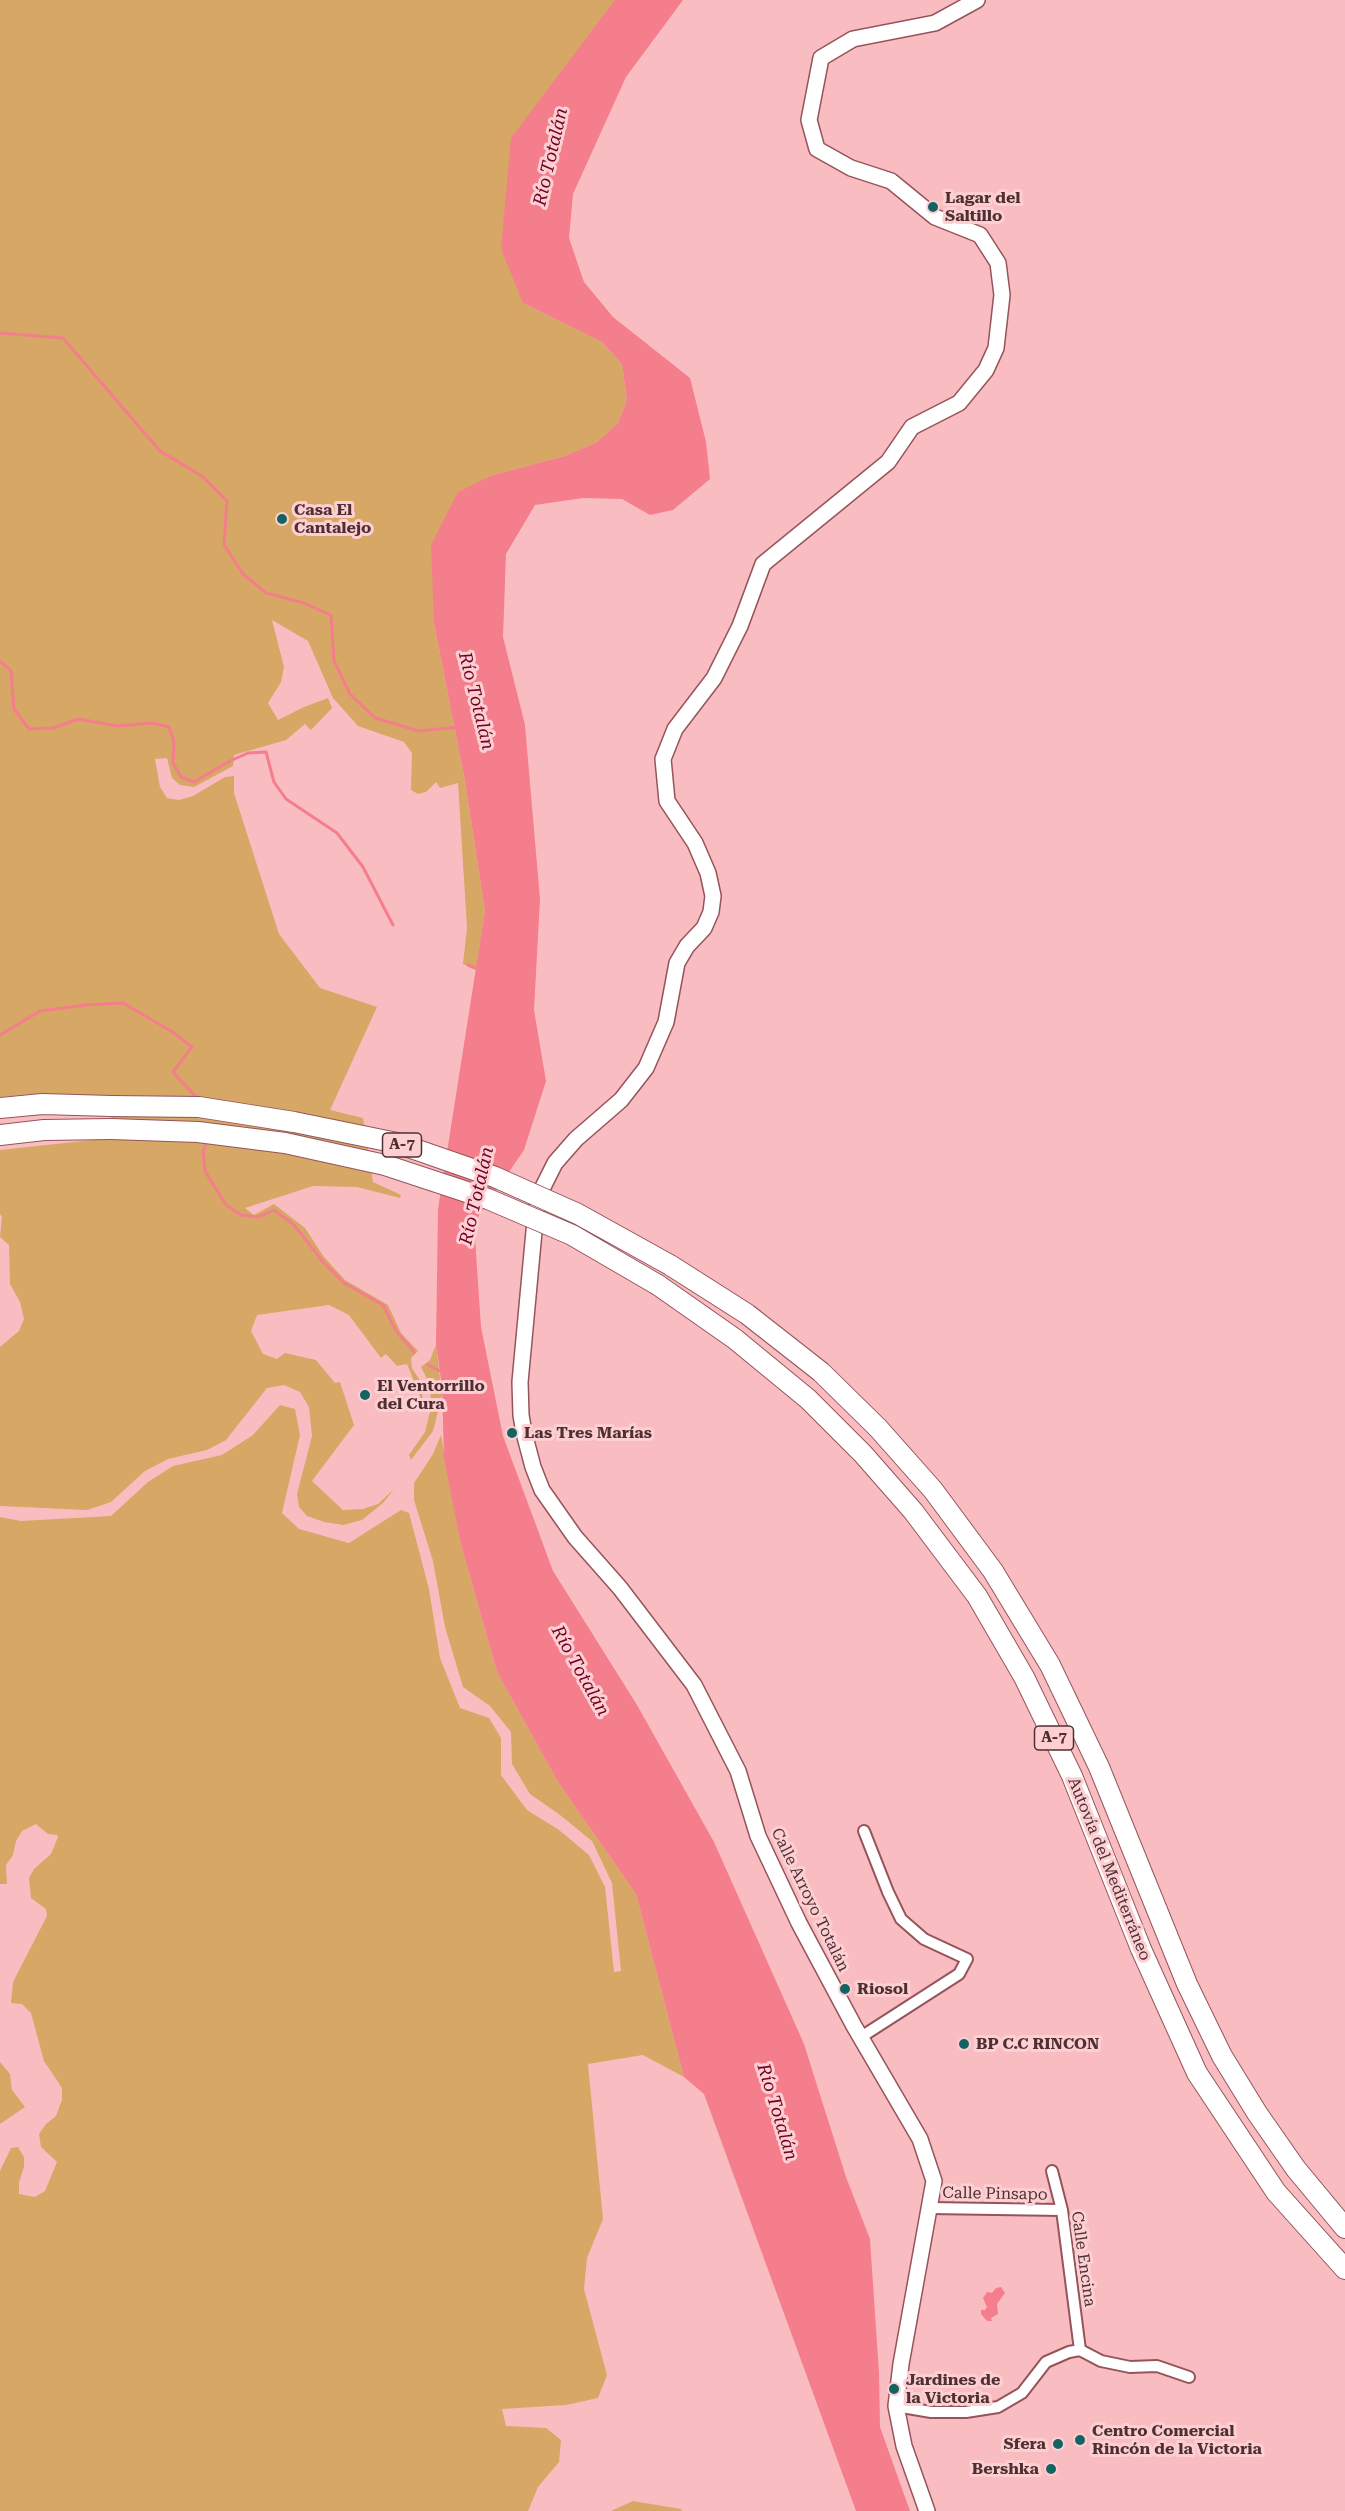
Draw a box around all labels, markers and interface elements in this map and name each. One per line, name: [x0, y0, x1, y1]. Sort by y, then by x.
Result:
water label: Río Totalán: [529, 106, 573, 208]
place label: Lagar del Saltillo: [945, 188, 1020, 226]
marker: Lagar del Saltillo: [926, 200, 940, 214]
place label: Casa El Cantalejo: [294, 500, 371, 538]
marker: Casa El Cantalejo: [275, 512, 289, 526]
water label: Río Totalán: [453, 650, 499, 752]
road number: A-7: [382, 1133, 422, 1157]
water label: Río Totalán: [455, 1145, 499, 1247]
place label: El Ventorrillo del Cura: [377, 1376, 485, 1414]
marker: El Ventorrillo del Cura: [358, 1388, 372, 1402]
place label: Las Tres Marías: [524, 1423, 652, 1443]
marker: Las Tres Marías: [505, 1426, 519, 1440]
water label: Río Totalán: [546, 1622, 614, 1720]
road number: A-7: [1034, 1726, 1074, 1750]
street label: Autovía del Mediterráneo: [1063, 1775, 1155, 1963]
street label: Calle Arroyo Totalán: [767, 1825, 853, 1975]
place label: Riosol: [857, 1979, 908, 1999]
marker: Riosol: [838, 1982, 852, 1996]
place label: BP C.C RINCON: [976, 2034, 1099, 2054]
marker: BP C.C RINCON: [957, 2037, 971, 2051]
water label: Río Totalán: [752, 2061, 802, 2163]
street label: Calle Pinsapo: [942, 2183, 1048, 2205]
street label: Calle Encina: [1067, 2210, 1099, 2308]
place label: Jardines de la Victoria: [906, 2370, 1000, 2408]
marker: Jardines de la Victoria: [887, 2382, 901, 2396]
place label: Centro Comercial Rincón de la Victoria: [1092, 2421, 1262, 2459]
marker: Centro Comercial Rincón de la Victoria: [1073, 2433, 1087, 2447]
place label: Sfera: [1004, 2434, 1046, 2454]
marker: Sfera: [1051, 2437, 1065, 2451]
place label: Bershka: [972, 2459, 1039, 2479]
marker: Bershka: [1044, 2462, 1058, 2476]

